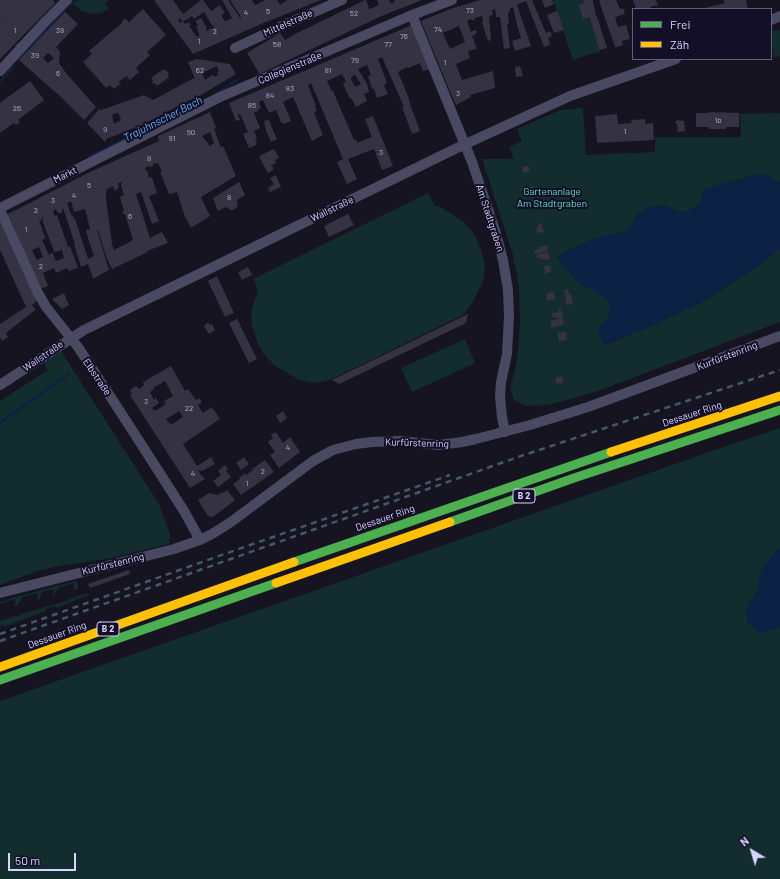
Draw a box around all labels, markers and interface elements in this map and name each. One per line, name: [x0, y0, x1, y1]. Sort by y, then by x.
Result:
house number: 73: [466, 5, 474, 15]
house number: 5: [266, 6, 270, 16]
house number: 4: [244, 7, 248, 17]
street label: Mittelstraße: [262, 7, 314, 39]
house number: 52: [350, 8, 358, 18]
legend: [632, 8, 772, 60]
text: Frei: [670, 17, 690, 31]
house number: 74: [434, 24, 442, 34]
house number: 1: [14, 25, 16, 35]
house number: 38: [56, 25, 64, 35]
house number: 2: [213, 26, 217, 36]
house number: 76: [400, 31, 408, 41]
house number: 1: [198, 36, 200, 46]
text: Zäh: [670, 37, 689, 51]
house number: 58: [273, 39, 281, 49]
house number: 77: [384, 39, 392, 49]
street label: Collegienstraße: [256, 49, 324, 87]
house number: 39: [31, 50, 39, 60]
house number: 79: [351, 55, 359, 65]
house number: 1: [444, 57, 446, 67]
house number: 62: [196, 65, 204, 75]
house number: 81: [325, 65, 331, 75]
house number: 6: [56, 68, 60, 78]
house number: 83: [286, 83, 294, 93]
house number: 3: [456, 88, 460, 98]
house number: 84: [266, 90, 274, 100]
water label: Trajuhnscher Bach: [121, 93, 205, 145]
house number: 85: [248, 100, 256, 110]
house number: 26: [13, 103, 21, 113]
house number: 1b: [714, 115, 722, 125]
house number: 9: [103, 124, 107, 134]
house number: 1: [624, 126, 626, 136]
house number: 90: [187, 127, 195, 137]
house number: 91: [169, 133, 175, 143]
house number: 3: [379, 147, 383, 157]
house number: 8: [147, 153, 151, 163]
street label: Markt: [51, 164, 79, 186]
house number: 5: [87, 180, 91, 190]
street label: Am Stadtgraben: [473, 183, 507, 253]
park label: Gartenanlage Am Stadtgraben: [517, 186, 587, 210]
house number: 4: [72, 190, 76, 200]
house number: 8: [227, 192, 231, 202]
street label: Wallstraße: [309, 194, 355, 224]
house number: 3: [51, 195, 55, 205]
house number: 2: [34, 205, 38, 215]
house number: 6: [128, 211, 132, 221]
house number: 1: [25, 224, 27, 234]
house number: 2: [39, 261, 43, 271]
street label: Wallstraße: [21, 338, 65, 374]
street label: Kurfürstenring: [695, 339, 759, 373]
street label: Elbstraße: [80, 356, 114, 398]
house number: 3: [144, 396, 148, 406]
street label: Dessauer Ring: [661, 399, 723, 429]
house number: 22: [185, 403, 193, 413]
street label: Kurfürstenring: [385, 436, 449, 450]
house number: 4: [286, 442, 290, 452]
house number: 2: [261, 466, 265, 476]
house number: 4: [191, 468, 195, 478]
house number: 1: [246, 478, 248, 488]
road number: B 2: [513, 489, 535, 503]
street label: Dessauer Ring: [354, 502, 416, 534]
street label: Kurfürstenring: [81, 550, 145, 578]
street label: Dessauer Ring: [26, 619, 88, 651]
road number: B 2: [97, 622, 119, 636]
north arrow: [732, 831, 772, 871]
text: N: [737, 834, 751, 849]
scale bar: [10, 845, 78, 871]
text: 50 m: [15, 853, 40, 867]

